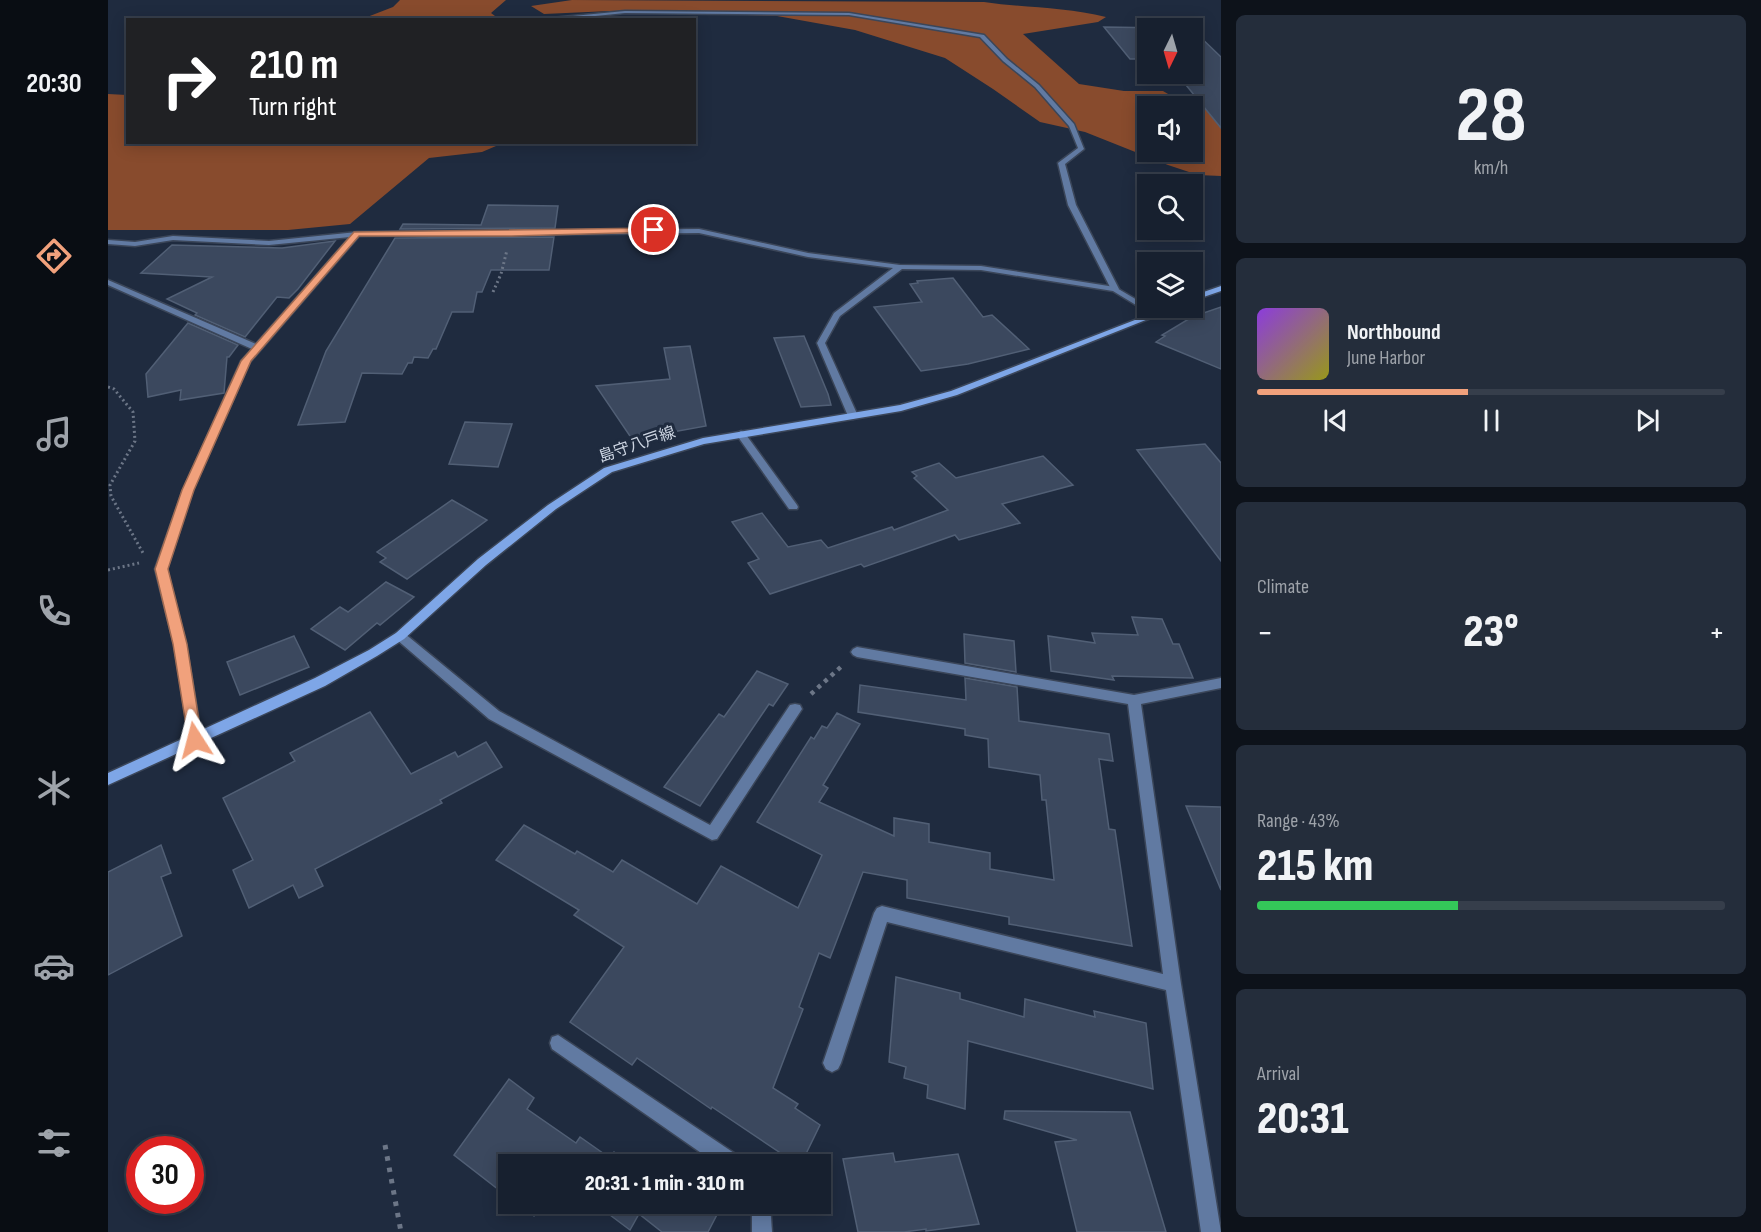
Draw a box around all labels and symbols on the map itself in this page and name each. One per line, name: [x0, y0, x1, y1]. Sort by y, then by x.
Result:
north arrow: [1137, 18, 1203, 84]
pin: [628, 204, 679, 255]
street label: 島守八戸線: [596, 423, 678, 467]
position arrow: [163, 708, 227, 772]
speed limit sign: 30: [126, 1136, 204, 1214]

